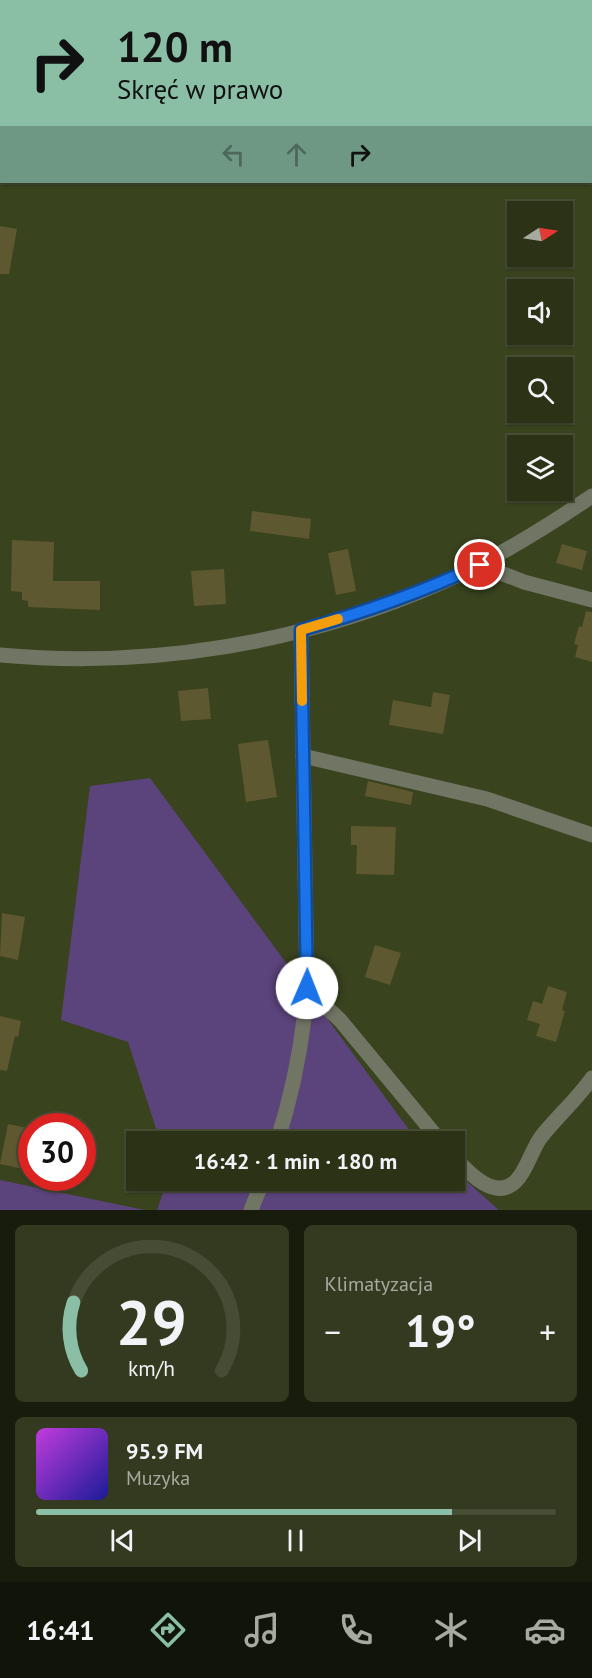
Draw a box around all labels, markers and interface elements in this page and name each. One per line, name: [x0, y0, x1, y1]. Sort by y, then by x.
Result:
text: 120 m: [117, 19, 233, 74]
icon: right: [18, 24, 96, 102]
text: Skręć w prawo: [117, 72, 283, 106]
icon: left: [217, 138, 250, 171]
icon: ahead: [280, 138, 313, 171]
icon: right: [343, 138, 376, 171]
north arrow: [507, 201, 573, 267]
map controls: [507, 201, 573, 501]
button: sound: [507, 279, 573, 345]
button: search: [507, 357, 573, 423]
button: layers: [507, 435, 573, 501]
pin: [454, 539, 505, 590]
icon: arrive: [463, 548, 496, 581]
position arrow: [275, 956, 339, 1020]
speed limit sign: 30: [18, 1113, 96, 1191]
text: 16:42 · 1 min · 180 m: [194, 1147, 397, 1175]
text: Klimatyzacja: [325, 1271, 433, 1297]
text: 29: [116, 1281, 187, 1362]
text: 19°: [405, 1301, 476, 1359]
text: −: [325, 1310, 341, 1353]
text: +: [539, 1310, 556, 1353]
text: km/h: [128, 1354, 175, 1382]
text: 95.9 FM: [126, 1437, 203, 1465]
text: Muzyka: [126, 1465, 190, 1491]
icon: previous: [106, 1524, 139, 1557]
icon: pause: [279, 1524, 312, 1557]
icon: next: [453, 1524, 486, 1557]
icon: directions: [147, 1609, 189, 1651]
icon: music: [241, 1609, 283, 1651]
icon: phone: [335, 1609, 377, 1651]
icon: climate: [430, 1609, 472, 1651]
icon: car: [524, 1609, 566, 1651]
text: 16:41: [26, 1613, 95, 1647]

